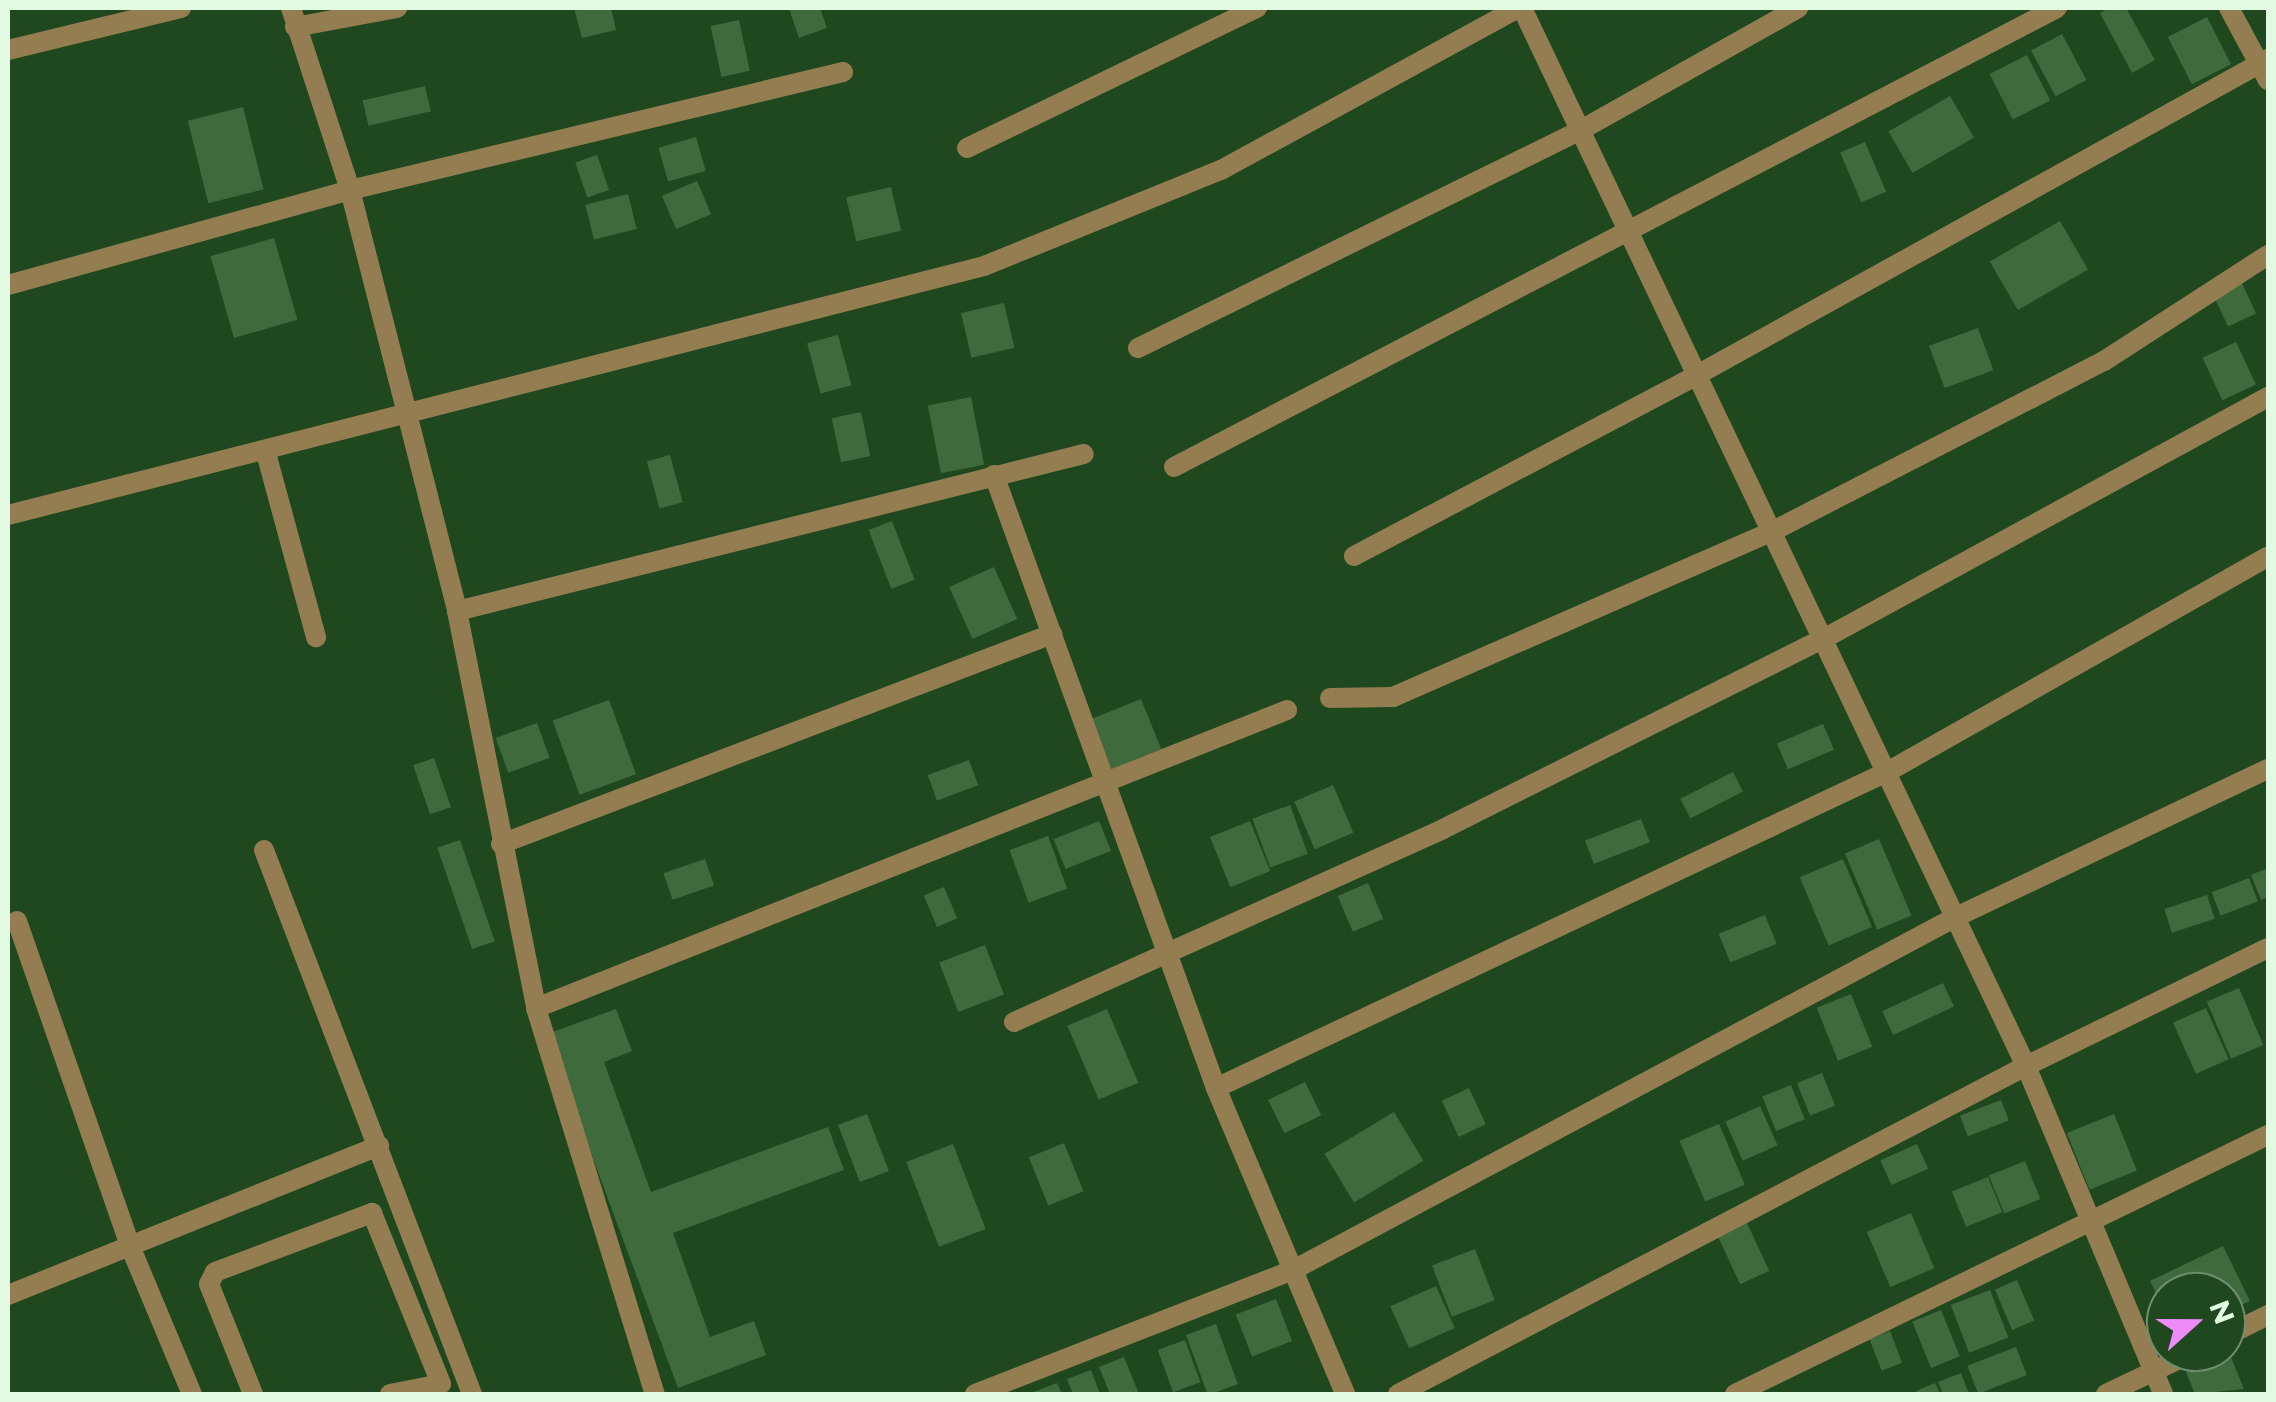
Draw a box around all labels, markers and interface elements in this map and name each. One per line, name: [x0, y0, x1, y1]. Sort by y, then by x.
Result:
north arrow: [2146, 1272, 2246, 1372]
text: N: [2202, 1295, 2242, 1329]

